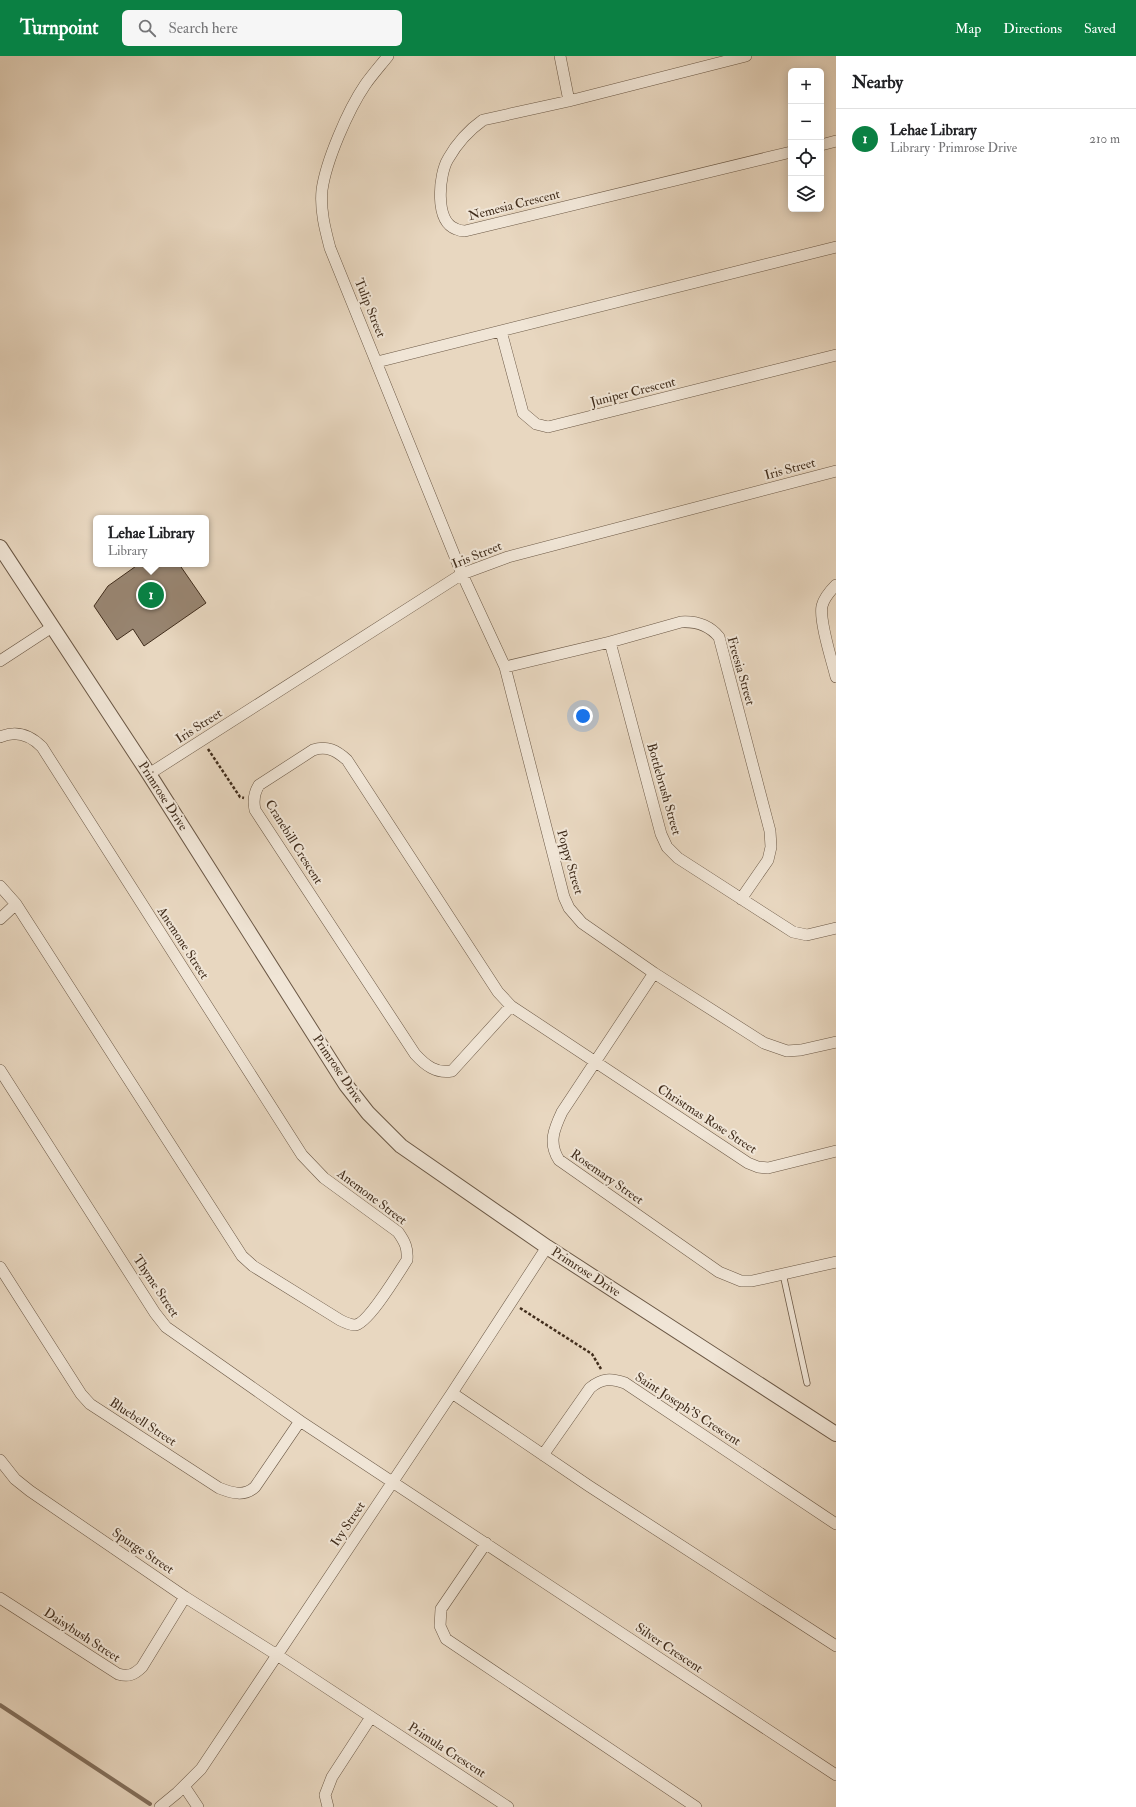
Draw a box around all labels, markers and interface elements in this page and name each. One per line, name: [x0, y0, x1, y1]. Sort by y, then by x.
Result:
search box: [122, 10, 402, 46]
text: Turnpoint: [20, 16, 98, 40]
icon: search: [136, 17, 158, 39]
text: Search here: [168, 19, 238, 38]
text: Map: [955, 20, 981, 37]
text: Directions: [1003, 20, 1062, 37]
text: Saved: [1084, 20, 1116, 37]
map controls: [788, 68, 824, 212]
button: +: [788, 68, 824, 104]
text: Nearby: [852, 72, 903, 93]
button: −: [788, 104, 824, 140]
text: Lehae Library: [890, 121, 977, 140]
text: 1: [863, 131, 867, 147]
text: 210 m: [1089, 131, 1120, 147]
button: locate: [788, 140, 824, 176]
text: Library · Primrose Drive: [890, 140, 1017, 156]
button: layers: [788, 176, 824, 212]
street label: Nemesia Crescent: [467, 186, 561, 224]
street label: Tulip Street: [350, 276, 389, 340]
street label: Juniper Crescent: [588, 374, 677, 412]
street label: Iris Street: [763, 455, 817, 483]
popup: [93, 515, 209, 567]
text: Lehae Library: [108, 524, 194, 543]
street label: Iris Street: [450, 538, 504, 572]
text: Library: [108, 543, 148, 559]
pin: 1: [138, 580, 164, 610]
street label: Freesia Street: [724, 635, 758, 707]
street label: Iris Street: [173, 705, 225, 747]
your location: [573, 706, 593, 726]
street label: Bottlebrush Street: [643, 741, 685, 837]
street label: Primrose Drive: [135, 758, 192, 834]
street label: Cranebill Crescent: [262, 797, 326, 887]
street label: Poppy Street: [552, 828, 587, 896]
street label: Anemone Street: [153, 903, 212, 982]
street label: Primrose Drive: [309, 1032, 367, 1107]
street label: Christmas Rose Street: [654, 1081, 760, 1157]
street label: Rosemary Street: [567, 1146, 647, 1209]
street label: Anemone Street: [333, 1165, 410, 1228]
street label: Primrose Drive: [548, 1244, 624, 1301]
street label: Thyme Street: [129, 1252, 183, 1321]
street label: Saint Joseph'S Crescent: [632, 1369, 744, 1450]
street label: Bluebell Street: [107, 1394, 179, 1450]
street label: Ivy Street: [327, 1499, 370, 1550]
street label: Spurge Street: [108, 1524, 177, 1578]
street label: Daisybush Street: [40, 1604, 123, 1666]
street label: Silver Crescent: [632, 1620, 706, 1676]
street label: Primula Crescent: [405, 1719, 489, 1781]

